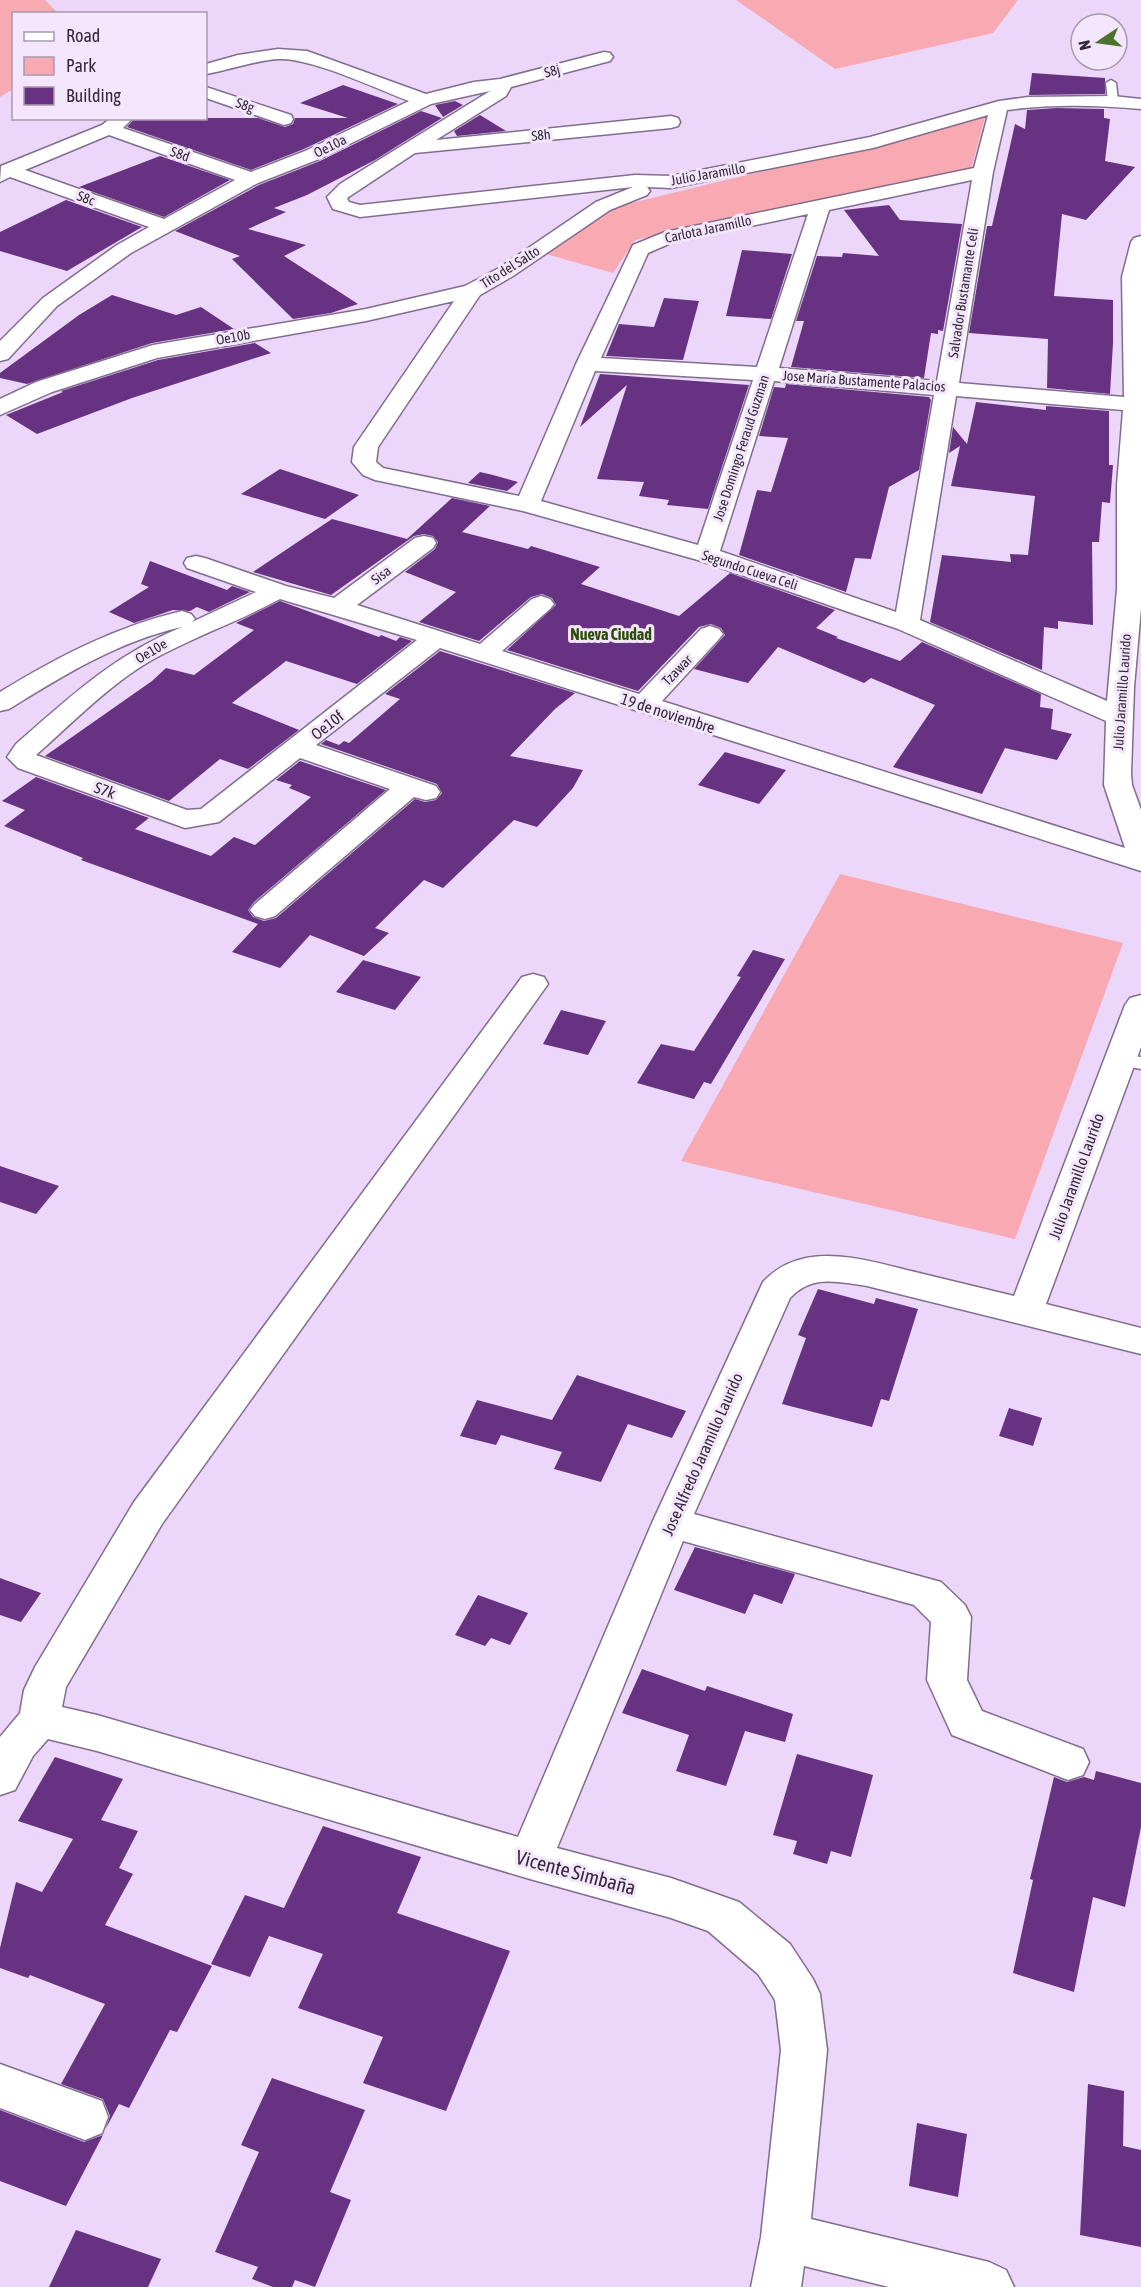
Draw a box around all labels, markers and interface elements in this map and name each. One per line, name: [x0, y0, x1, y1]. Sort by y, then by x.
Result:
legend: [12, 12, 207, 120]
north arrow: [1069, 12, 1129, 72]
text: Road: [66, 25, 100, 46]
text: N: [1075, 39, 1094, 52]
text: Park: [66, 55, 96, 76]
street label: S8j: [542, 61, 562, 81]
text: Building: [66, 85, 121, 106]
street label: S8g: [234, 94, 256, 116]
street label: S8h: [531, 126, 551, 144]
street label: Oe10a: [311, 131, 349, 161]
street label: S8d: [168, 143, 192, 165]
street label: Julio Jaramillo: [670, 160, 746, 188]
street label: S8c: [75, 187, 98, 209]
street label: Carlota Jaramillo: [663, 212, 753, 246]
street label: Salvador Bustamante Celi: [945, 227, 981, 359]
street label: Tito del Salto: [477, 243, 543, 291]
street label: Oe10b: [215, 326, 252, 348]
street label: Jose María Bustamente Palacios: [782, 367, 946, 395]
street label: Jose Domingo Feraud Guzman: [710, 373, 772, 523]
street label: Segundo Cueva Celi: [700, 547, 800, 593]
street label: Sisa: [368, 562, 394, 588]
district label: Nueva Ciudad: [570, 625, 652, 643]
street label: Julio Jaramillo Laurido: [1110, 633, 1134, 751]
street label: Oe10e: [132, 635, 170, 667]
street label: Tzawar: [659, 651, 696, 689]
street label: 19 de noviembre: [619, 689, 717, 737]
street label: Oe10f: [307, 706, 347, 743]
street label: S7k: [92, 778, 118, 802]
street label: Julio Jaramillo Laurido: [1045, 1110, 1107, 1242]
street label: Jose Alfredo Jaramillo Laurido: [658, 1370, 746, 1538]
street label: Vicente Simbaña: [514, 1845, 638, 1899]

